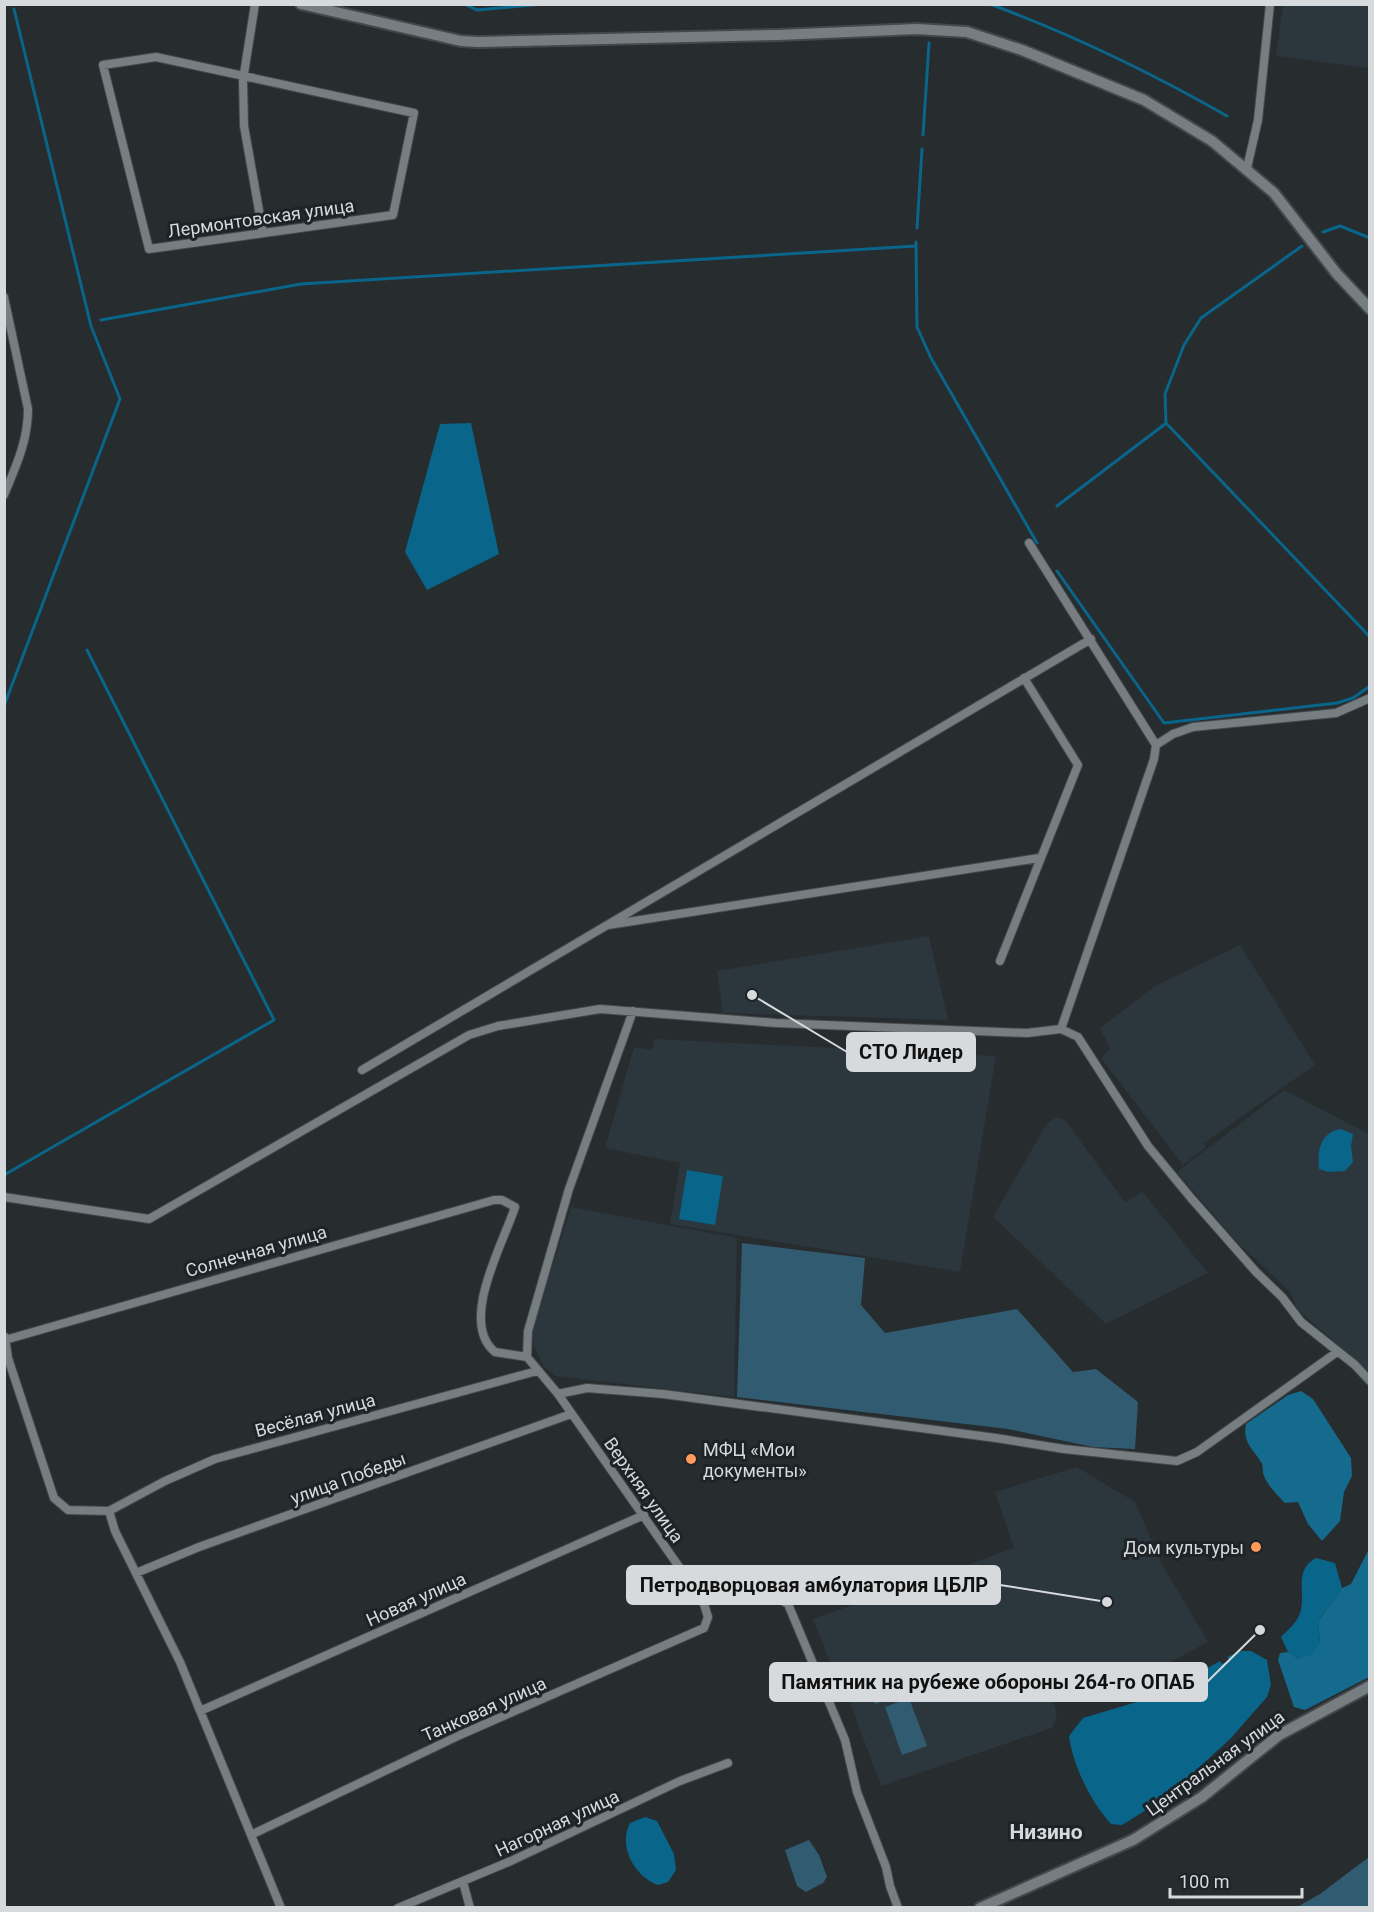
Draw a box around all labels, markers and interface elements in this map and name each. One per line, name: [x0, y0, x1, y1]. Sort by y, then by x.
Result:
street label: Лермонтовская улица: [166, 195, 356, 241]
callout: СТО Лидер: [847, 1033, 975, 1071]
text: СТО Лидер: [859, 1040, 963, 1064]
street label: Солнечная улица: [183, 1221, 329, 1281]
street label: Весёлая улица: [253, 1389, 377, 1441]
street label: Верхняя улица: [600, 1433, 688, 1547]
place label: МФЦ «Мои документы»: [703, 1439, 807, 1481]
street label: улица Победы: [287, 1447, 409, 1509]
marker: МФЦ «Мои документы»: [684, 1452, 698, 1466]
place label: Дом культуры: [1124, 1537, 1244, 1558]
marker: Дом культуры: [1249, 1540, 1263, 1554]
callout: Петродворцовая амбулатория ЦБЛР: [627, 1566, 1000, 1604]
street label: Новая улица: [363, 1568, 469, 1630]
text: Петродворцовая амбулатория ЦБЛР: [640, 1573, 988, 1597]
callout: Памятник на рубеже обороны 264-го ОПАБ: [770, 1663, 1207, 1701]
text: Памятник на рубеже обороны 264-го ОПАБ: [781, 1670, 1195, 1694]
street label: Танковая улица: [419, 1672, 549, 1746]
street label: Центральная улица: [1142, 1706, 1288, 1820]
street label: Нагорная улица: [492, 1785, 622, 1861]
district label: Низино: [1009, 1820, 1083, 1844]
scale bar: [1170, 1861, 1302, 1899]
text: 100 m: [1179, 1871, 1230, 1892]

